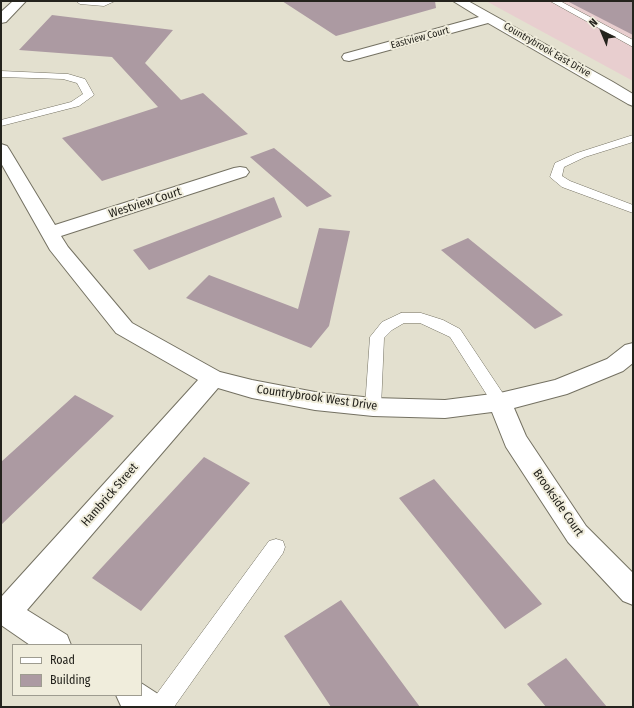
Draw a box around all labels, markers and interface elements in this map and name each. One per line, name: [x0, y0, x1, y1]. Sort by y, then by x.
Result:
north arrow: [582, 12, 622, 52]
text: N: [586, 16, 600, 30]
street label: Countrybrook East Drive: [501, 20, 593, 80]
street label: Eastview Court: [390, 24, 450, 52]
street label: Westview Court: [107, 185, 183, 221]
street label: Countrybrook West Drive: [256, 382, 378, 414]
street label: Hambrick Street: [79, 460, 141, 530]
street label: Brookside Court: [530, 467, 586, 539]
legend: [12, 644, 142, 696]
text: Road: [50, 653, 75, 667]
text: Building: [50, 673, 90, 687]

